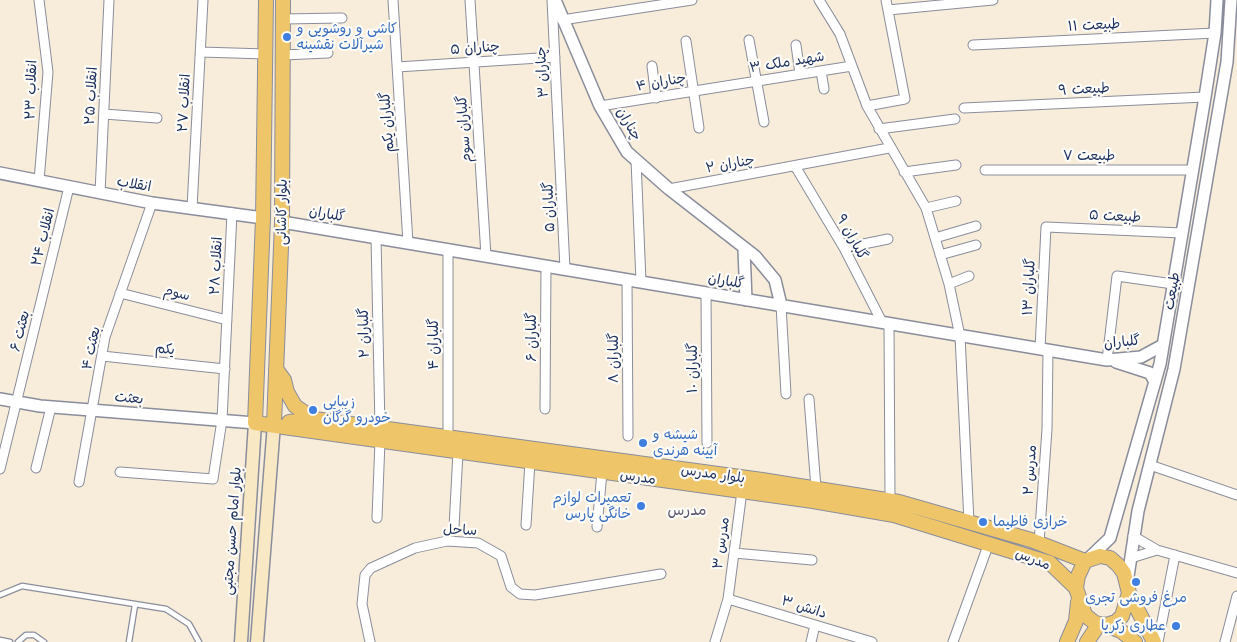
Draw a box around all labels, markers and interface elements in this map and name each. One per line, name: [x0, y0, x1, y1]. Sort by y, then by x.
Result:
street label: طبیعت ۱۱: [1067, 15, 1121, 35]
place label: کاشی و روشویی و شیرآلات نقشینه: [297, 21, 397, 54]
marker: کاشی و روشویی و شیرآلات نقشینه: [281, 31, 293, 43]
street label: ۵ چناران: [450, 38, 500, 58]
street label: چناران ۳: [532, 46, 552, 98]
street label: ۳ شهید ملک: [748, 48, 826, 76]
street label: انقلاب ۲۳: [22, 60, 40, 120]
street label: انقلاب ۲۵: [81, 67, 101, 125]
street label: ۴ چناران: [635, 69, 687, 95]
street label: انقلاب ۲۷: [174, 73, 194, 133]
street label: طبیعت ۹: [1058, 79, 1110, 99]
street label: گلباران یکم: [377, 91, 397, 153]
street label: گلباران سوم: [453, 95, 475, 163]
street label: چناران: [613, 104, 645, 144]
street label: طبیعت ۷: [1063, 148, 1115, 164]
street label: ۲ چناران: [704, 151, 756, 177]
street label: انقلاب: [116, 173, 152, 195]
street label: بلوار کاشانی: [273, 179, 291, 245]
street label: گلباران ۵: [540, 181, 558, 233]
street label: گلباران: [308, 203, 346, 225]
street label: انقلاب ۲۴: [28, 206, 58, 268]
street label: ۵ طبیعت: [1089, 206, 1141, 226]
street label: ۹ گلباران: [833, 211, 871, 263]
street label: ۲۸ انقلاب: [206, 236, 226, 296]
street label: ۱۳ گلباران: [1019, 258, 1039, 316]
street label: گلباران: [707, 270, 745, 292]
street label: طبیعت: [1160, 271, 1184, 311]
street label: سوم: [162, 282, 192, 304]
street label: گلباران ۲: [355, 308, 373, 358]
street label: ۶ بعثت: [7, 309, 33, 353]
street label: گلباران ۶: [524, 312, 540, 362]
street label: گلباران ۴: [426, 318, 442, 370]
street label: ۴ بعثت: [78, 325, 104, 371]
street label: گلباران: [1103, 332, 1141, 352]
street label: گلباران ۸: [606, 333, 622, 383]
street label: یکم: [154, 340, 176, 358]
street label: گلباران ۱۰: [685, 343, 701, 393]
street label: بعثت: [114, 388, 144, 408]
place label: زیبایی خودرو گرگان: [323, 394, 391, 427]
marker: زیبایی خودرو گرگان: [307, 404, 319, 416]
place label: شیشه و آیینه هرندی: [653, 427, 717, 460]
marker: شیشه و آیینه هرندی: [637, 437, 649, 449]
street label: مدرس ۲: [1020, 444, 1040, 496]
street label: بلوار مدرس: [680, 461, 746, 487]
street label: بلوار امام حسن مجتبی: [219, 466, 245, 596]
street label: مدرس: [619, 466, 657, 488]
place label: تعمیرات لوازم خانگی پارس: [552, 490, 631, 522]
marker: تعمیرات لوازم خانگی پارس: [635, 500, 647, 512]
district label: مدرس: [668, 501, 706, 519]
place label: خرازی فاطیما: [993, 514, 1068, 530]
street label: مدرس ۳: [709, 516, 733, 570]
marker: خرازی فاطیما: [977, 516, 989, 528]
street label: ساحل: [443, 521, 477, 539]
street label: مدرس: [1013, 544, 1053, 574]
marker: مرغ فروشی تجری: [1130, 576, 1142, 588]
place label: مرغ فروشی تجری: [1085, 590, 1187, 606]
street label: دانش ۳: [779, 592, 829, 622]
place label: عطاری زکریا: [1101, 618, 1166, 634]
marker: عطاری زکریا: [1170, 620, 1182, 632]

